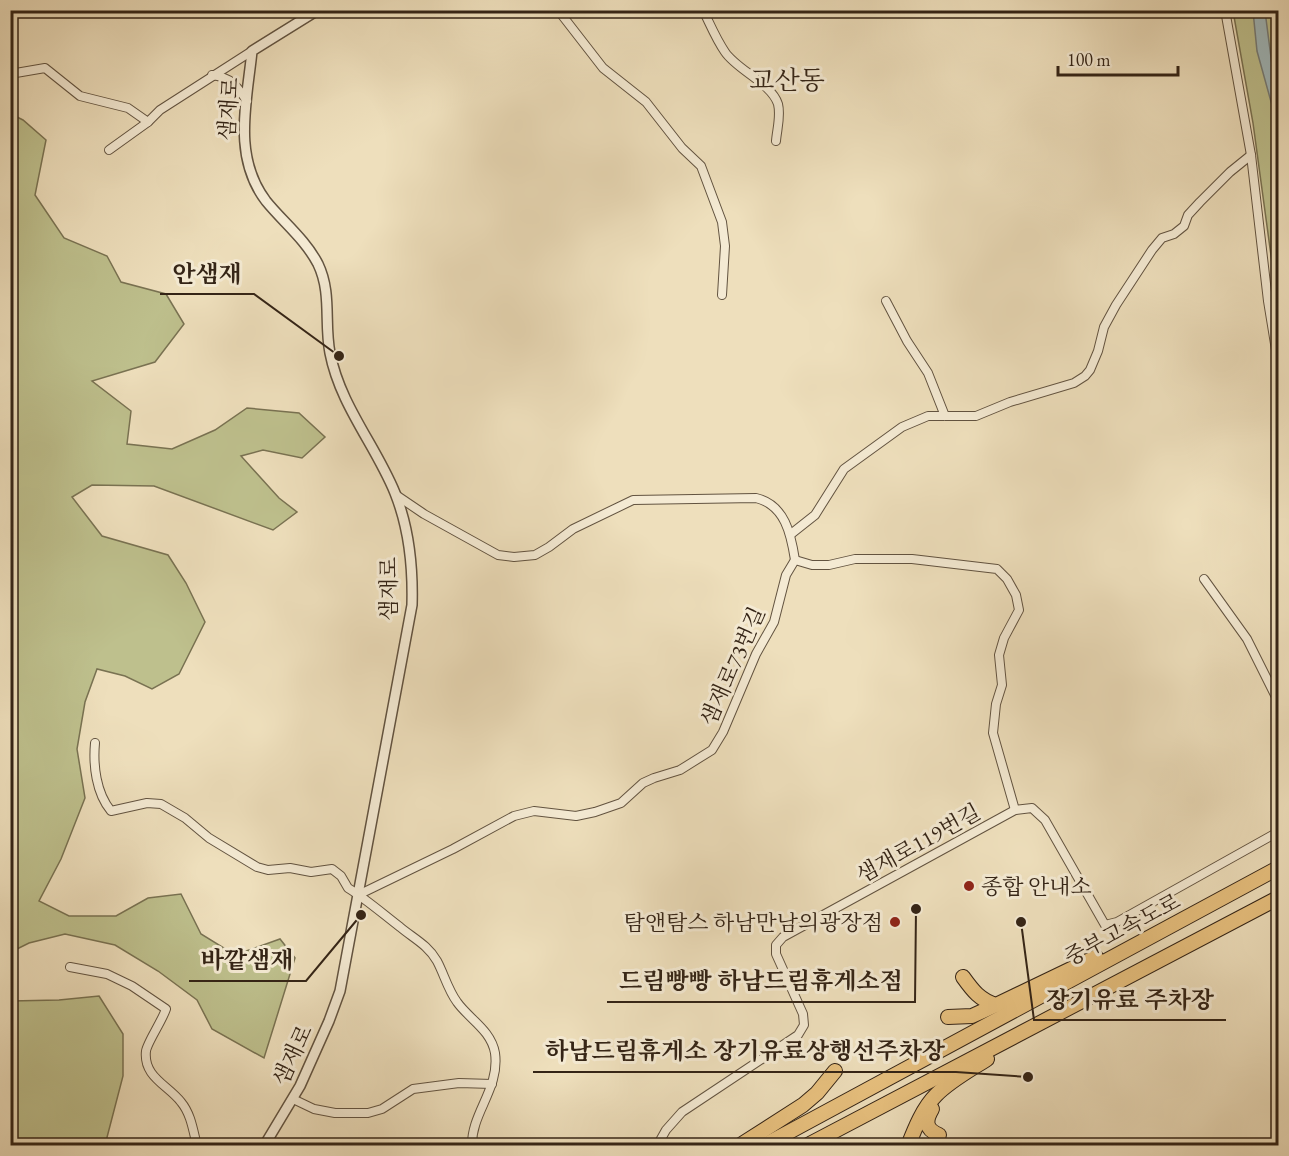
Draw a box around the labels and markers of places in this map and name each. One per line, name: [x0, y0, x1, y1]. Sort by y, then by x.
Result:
callout: 안샘재: [160, 252, 254, 294]
place label: 종합 안내소: [981, 872, 1092, 901]
marker: 종합 안내소: [962, 879, 976, 893]
place label: 탐앤탐스 하남만남의광장점: [624, 908, 883, 937]
marker: 탐앤탐스 하남만남의광장점: [888, 915, 902, 929]
callout: 바깥샘재: [189, 939, 306, 981]
callout: 드림빵빵 하남드림휴게소점: [607, 960, 915, 1002]
callout: 장기유료 주차장: [1034, 978, 1226, 1020]
callout: 하남드림휴게소 장기유료상행선주차장: [533, 1030, 956, 1072]

